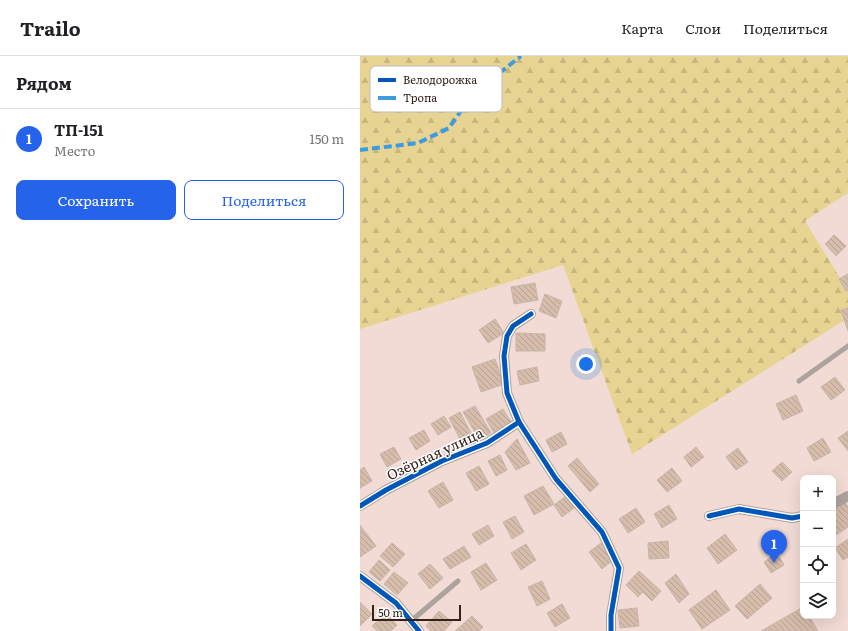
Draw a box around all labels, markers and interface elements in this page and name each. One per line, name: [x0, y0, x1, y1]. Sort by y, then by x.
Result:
text: Trailo: [20, 14, 81, 42]
text: Карта: [621, 18, 663, 38]
text: Слои: [685, 18, 721, 38]
text: Поделиться: [743, 18, 828, 38]
legend: [370, 66, 502, 112]
text: Рядом: [16, 70, 72, 95]
text: Велодорожка: [403, 71, 477, 87]
text: Тропа: [403, 89, 437, 105]
text: ТП-151: [54, 118, 104, 141]
text: 1: [26, 129, 32, 148]
text: 150 m: [309, 129, 344, 148]
text: Место: [54, 141, 95, 160]
button: Сохранить: [16, 180, 176, 220]
button: Поделиться: [184, 180, 344, 220]
your location: [576, 354, 596, 374]
street label: Озёрная улица: [383, 422, 487, 484]
map controls: [800, 475, 836, 619]
button: +: [800, 475, 836, 511]
button: −: [800, 511, 836, 547]
pin: 1: [761, 530, 787, 563]
button: locate: [800, 547, 836, 583]
button: layers: [800, 583, 836, 619]
scale bar: [372, 603, 461, 622]
text: 50 m: [378, 604, 403, 620]

